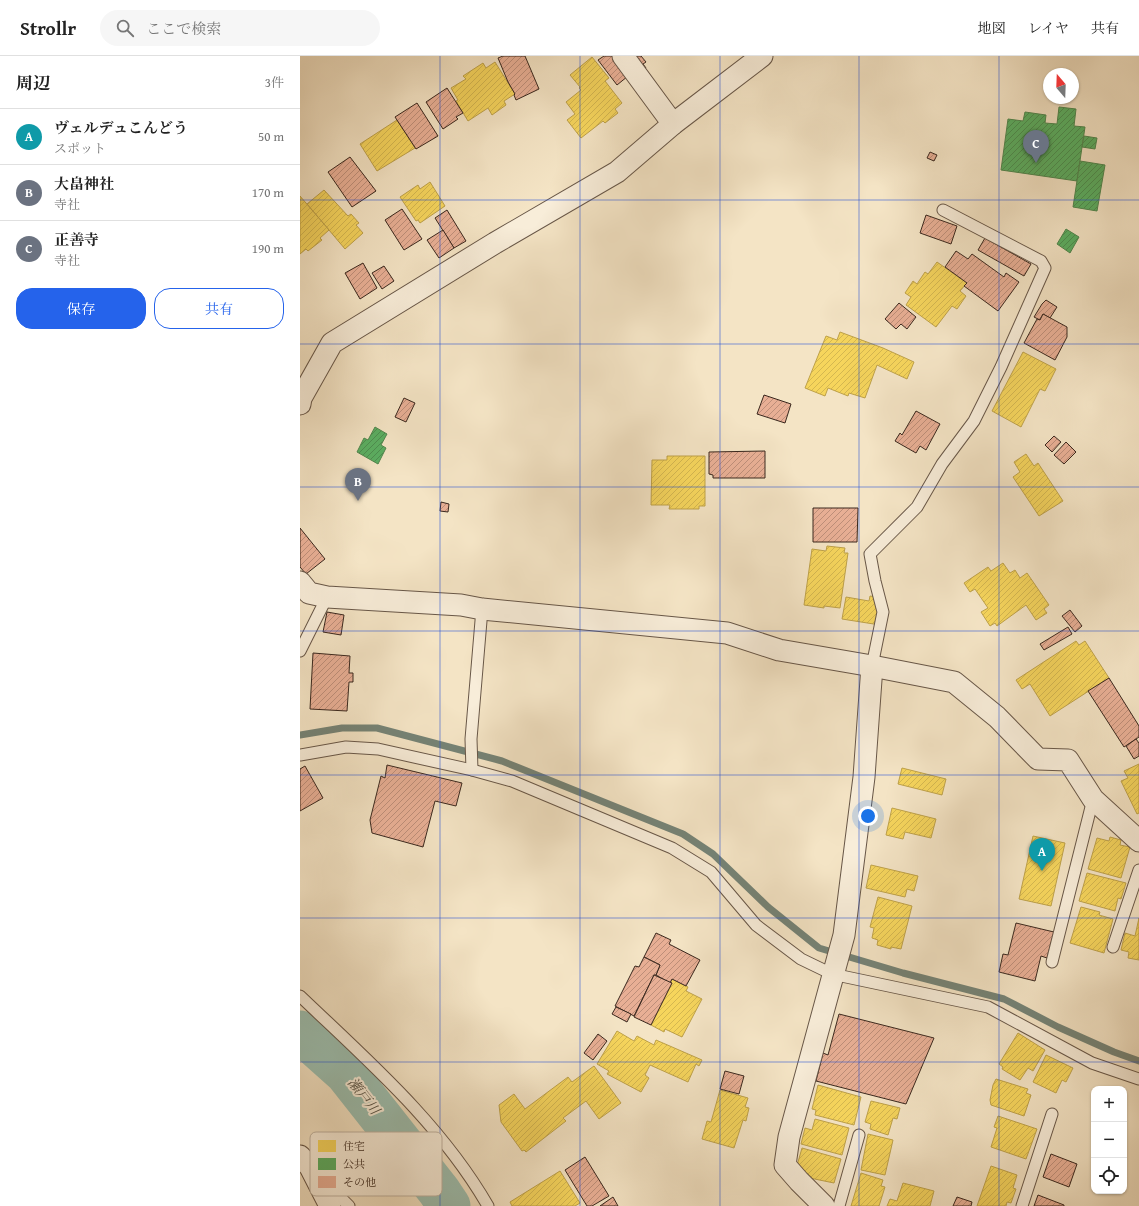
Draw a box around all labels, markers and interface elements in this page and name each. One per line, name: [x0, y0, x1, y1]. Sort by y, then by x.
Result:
search box: [100, 10, 380, 46]
text: Strollr: [20, 14, 76, 42]
icon: search: [114, 17, 136, 39]
text: ここで検索: [146, 18, 221, 39]
text: 地図: [978, 18, 1006, 38]
text: レイヤ: [1028, 18, 1069, 38]
text: 共有: [1091, 18, 1119, 38]
north arrow: [1043, 68, 1079, 104]
text: 周辺: [16, 70, 50, 95]
text: 3件: [265, 73, 284, 92]
text: ヴェルデュこんどう: [54, 117, 188, 138]
text: A: [25, 127, 33, 146]
text: 50 m: [258, 127, 284, 146]
pin: C: [1023, 130, 1049, 163]
text: スポット: [54, 139, 106, 158]
text: 大畠神社: [54, 173, 114, 194]
text: B: [25, 183, 33, 202]
text: 170 m: [252, 183, 284, 202]
text: 寺社: [54, 195, 80, 214]
text: 正善寺: [54, 229, 99, 250]
text: C: [25, 239, 33, 258]
text: 190 m: [252, 239, 284, 258]
text: 寺社: [54, 251, 80, 270]
button: 保存: [16, 288, 146, 329]
button: 共有: [154, 288, 284, 329]
pin: B: [345, 468, 371, 501]
your location: [858, 806, 878, 826]
pin: A: [1029, 838, 1055, 871]
water label: 瀬戸川: [343, 1073, 386, 1120]
map controls: [1091, 1086, 1127, 1194]
button: +: [1091, 1086, 1127, 1122]
button: −: [1091, 1122, 1127, 1158]
legend: [310, 1132, 442, 1196]
text: 住宅: [343, 1138, 365, 1154]
text: 公共: [343, 1156, 365, 1172]
button: locate: [1091, 1158, 1127, 1194]
text: その他: [343, 1174, 376, 1190]

